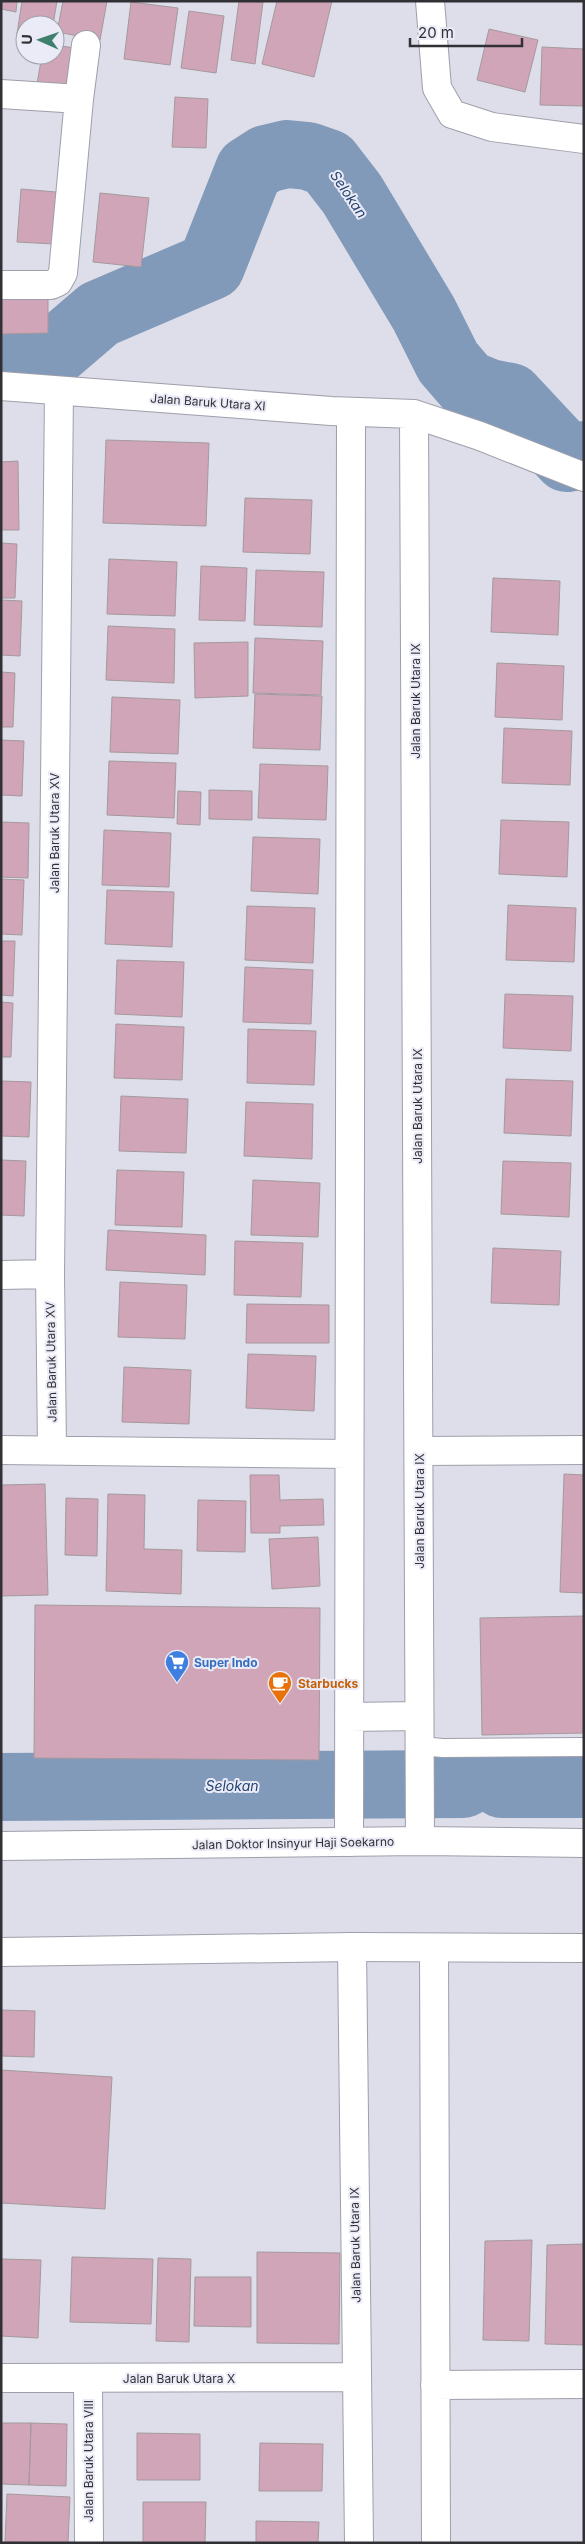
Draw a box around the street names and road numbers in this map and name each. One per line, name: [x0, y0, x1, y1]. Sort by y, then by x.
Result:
street label: Jalan Baruk Utara XI: [150, 390, 266, 414]
street label: Jalan Baruk Utara IX: [408, 643, 423, 759]
street label: Jalan Baruk Utara XV: [47, 773, 62, 893]
street label: Jalan Baruk Utara IX: [410, 1048, 425, 1164]
street label: Jalan Baruk Utara XV: [42, 1302, 60, 1422]
street label: Jalan Baruk Utara IX: [412, 1453, 427, 1569]
street label: Jalan Doktor Insinyur Haji Soekarno: [192, 1834, 394, 1852]
street label: Jalan Baruk Utara IX: [346, 2187, 364, 2303]
street label: Jalan Baruk Utara X: [123, 2371, 235, 2386]
street label: Jalan Baruk Utara VIII: [81, 2400, 96, 2522]

